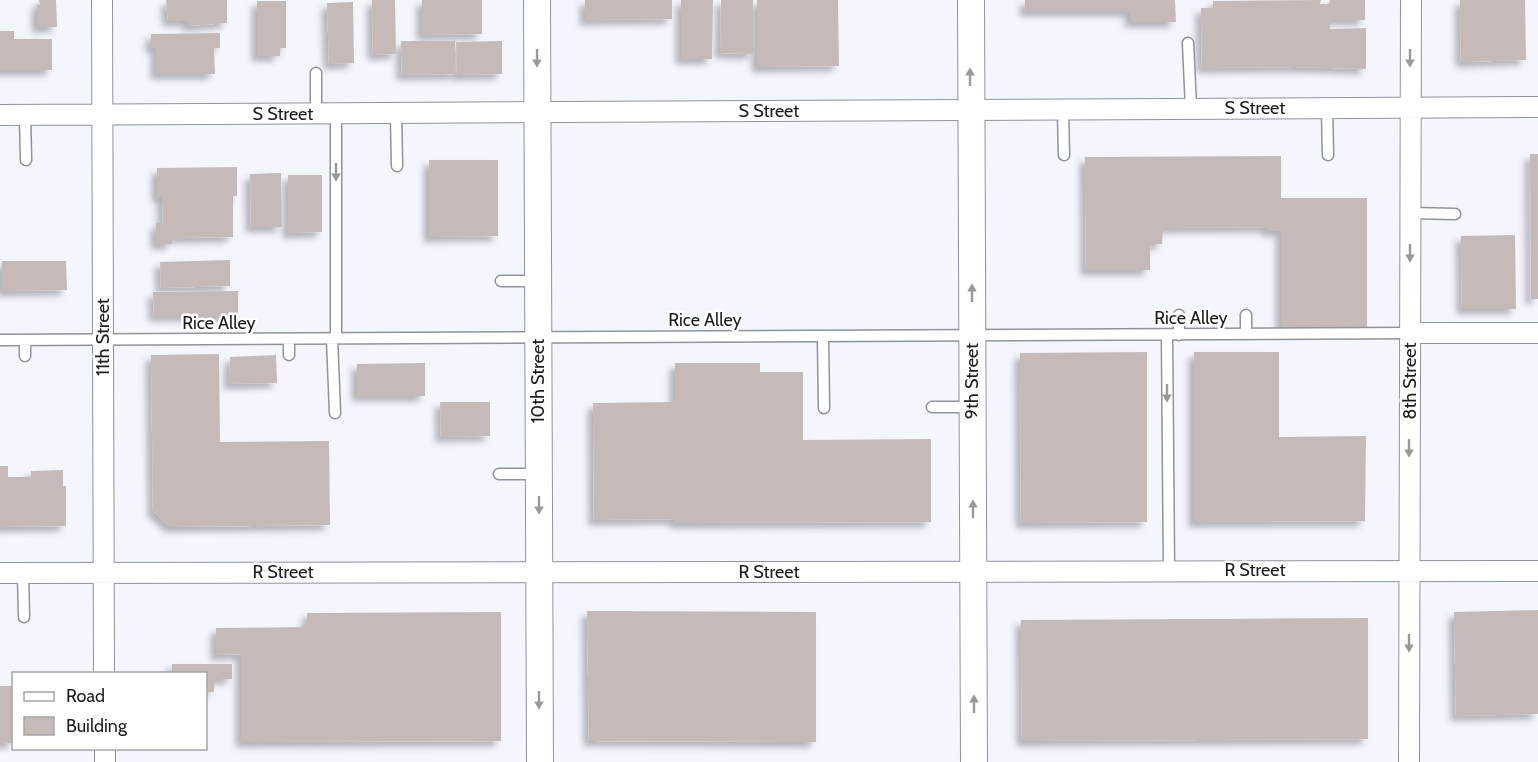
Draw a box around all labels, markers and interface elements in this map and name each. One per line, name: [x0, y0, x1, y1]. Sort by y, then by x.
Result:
one-way arrow: [532, 49, 542, 68]
one-way arrow: [1405, 49, 1415, 68]
one-way arrow: [965, 67, 975, 86]
street label: S Street: [1225, 97, 1285, 119]
street label: S Street: [739, 100, 799, 122]
street label: S Street: [253, 103, 313, 125]
one-way arrow: [331, 163, 341, 182]
one-way arrow: [1405, 244, 1415, 263]
one-way arrow: [967, 283, 977, 302]
street label: 11th Street: [92, 298, 114, 376]
street label: Rice Alley: [1154, 307, 1228, 329]
street label: Rice Alley: [668, 309, 742, 331]
street label: Rice Alley: [182, 312, 256, 334]
street label: 10th Street: [527, 339, 549, 423]
street label: 8th Street: [1399, 342, 1421, 420]
street label: 9th Street: [961, 343, 983, 419]
one-way arrow: [1162, 384, 1172, 403]
one-way arrow: [1404, 439, 1414, 458]
one-way arrow: [534, 496, 544, 515]
one-way arrow: [968, 499, 978, 518]
street label: R Street: [1224, 559, 1286, 581]
street label: R Street: [252, 561, 314, 583]
street label: R Street: [738, 561, 800, 583]
one-way arrow: [1404, 634, 1414, 653]
legend: [12, 672, 207, 750]
text: Road: [66, 685, 105, 707]
one-way arrow: [534, 691, 544, 710]
one-way arrow: [969, 694, 979, 713]
text: Building: [66, 715, 128, 737]

